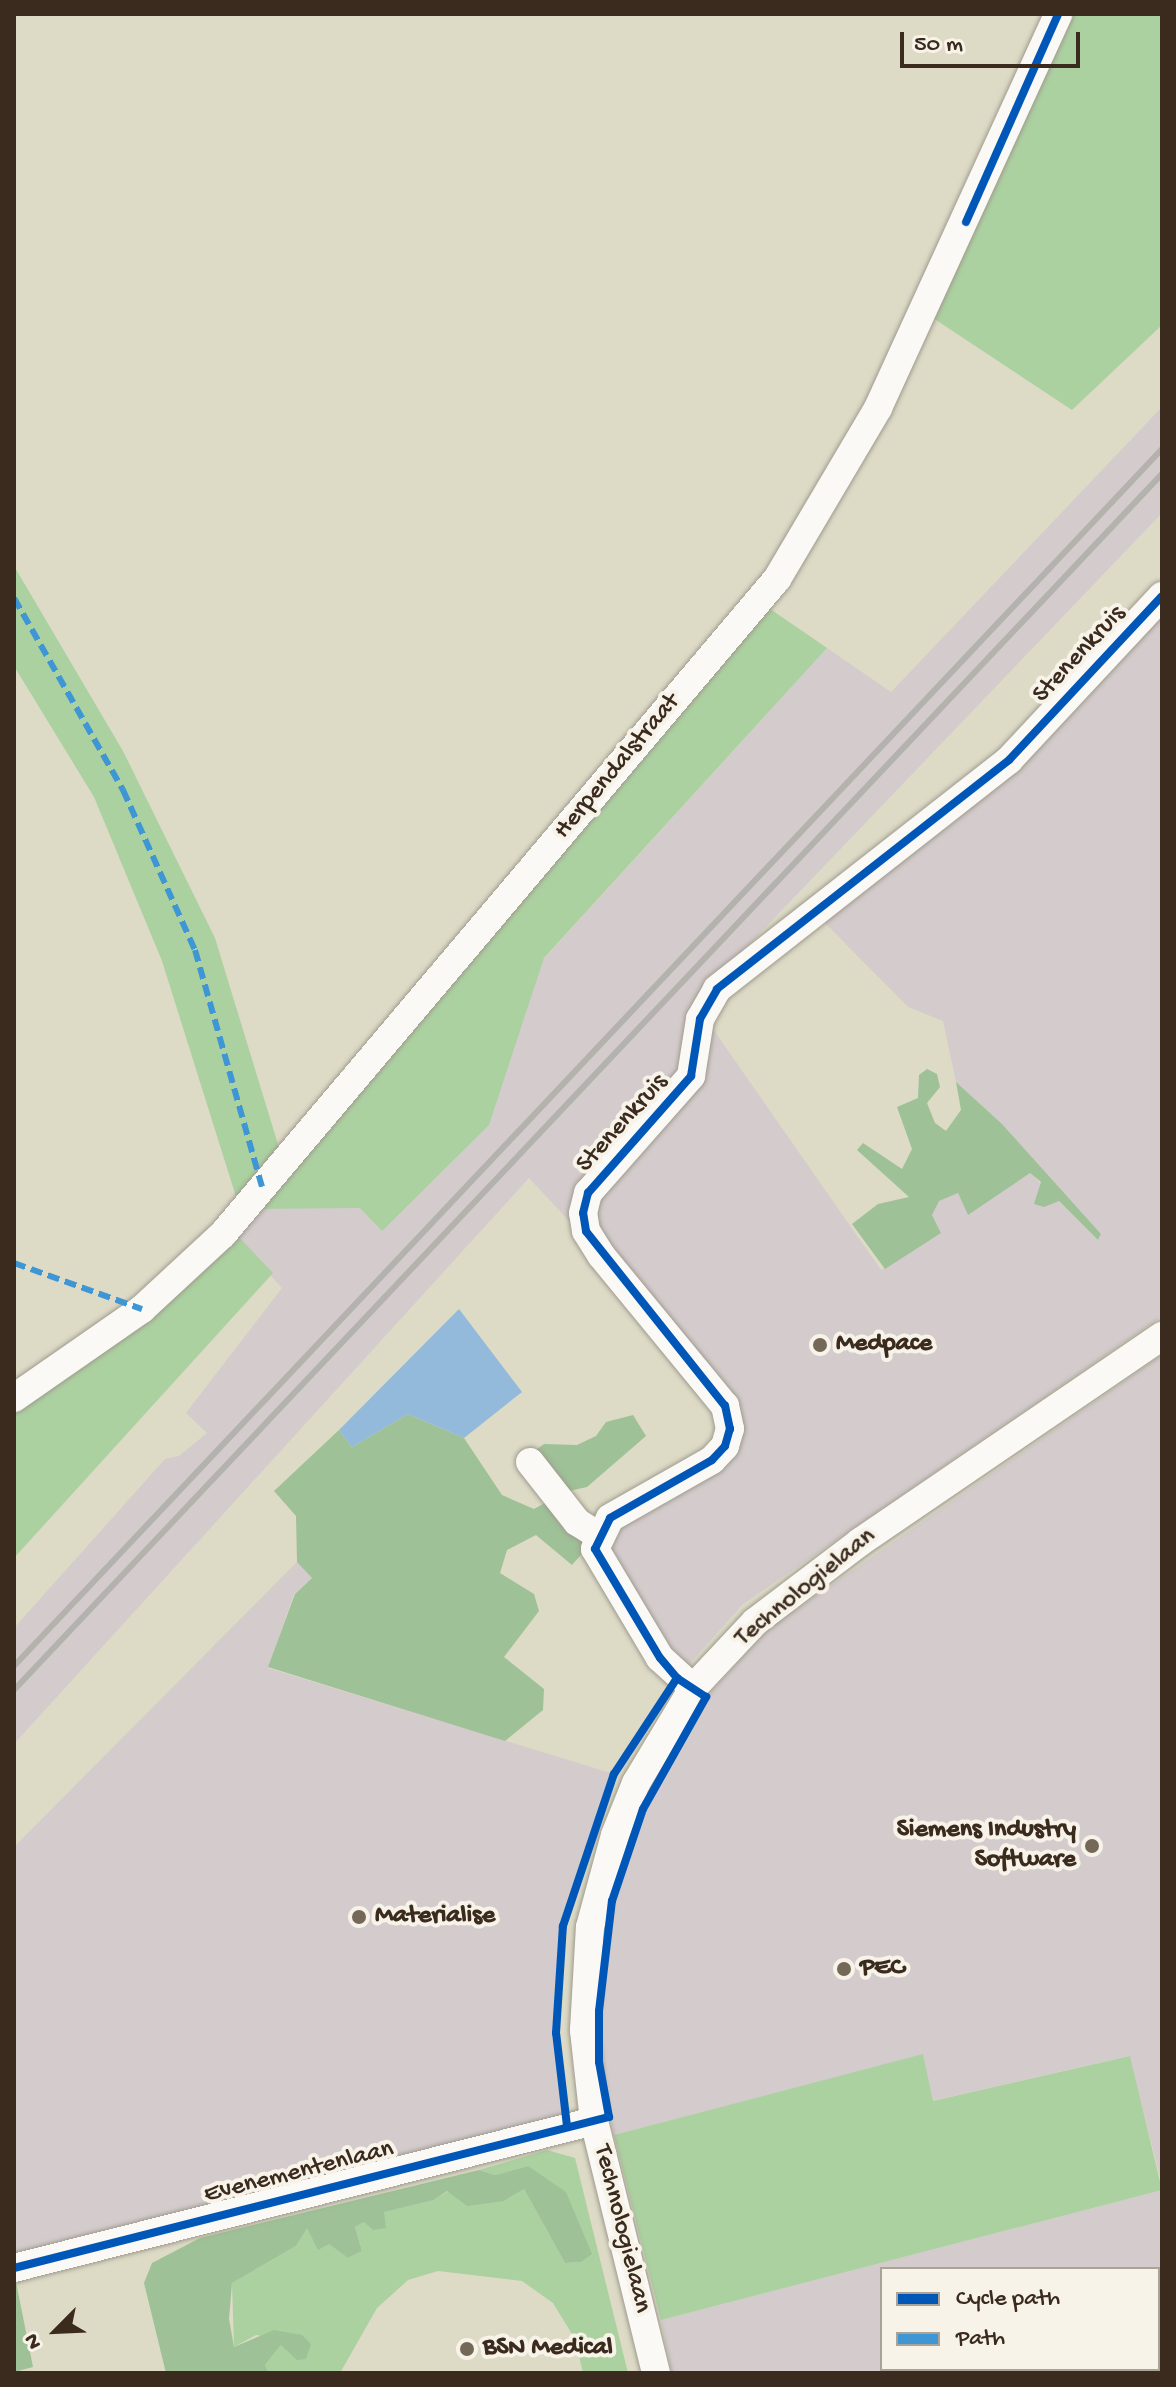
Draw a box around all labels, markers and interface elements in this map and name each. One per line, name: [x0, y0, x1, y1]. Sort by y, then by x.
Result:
scale bar: [904, 16, 1084, 66]
text: 50 m: [914, 31, 963, 60]
street label: Stenenkruis: [1027, 600, 1133, 710]
street label: Herpendalstraat: [548, 688, 688, 846]
street label: Stenenkruis: [570, 1068, 676, 1180]
place label: Medpace: [836, 1329, 932, 1361]
marker: Medpace: [811, 1336, 829, 1354]
street label: Technologielaan: [729, 1522, 883, 1654]
place label: Siemens Industry Software: [897, 1815, 1076, 1876]
marker: Siemens Industry Software: [1083, 1837, 1101, 1855]
place label: Materialise: [375, 1901, 495, 1933]
marker: Materialise: [350, 1908, 368, 1926]
place label: PEC: [860, 1953, 905, 1985]
marker: PEC: [835, 1960, 853, 1978]
street label: Evenementenlaan: [201, 2134, 397, 2212]
street label: Technologielaan: [585, 2142, 657, 2316]
legend: [880, 2267, 1160, 2371]
text: Cycle path: [956, 2285, 1060, 2314]
north arrow: [16, 2291, 96, 2371]
text: Path: [956, 2325, 1005, 2354]
text: N: [19, 2329, 49, 2353]
place label: BSN Medical: [483, 2333, 613, 2365]
marker: BSN Medical: [458, 2340, 476, 2358]

